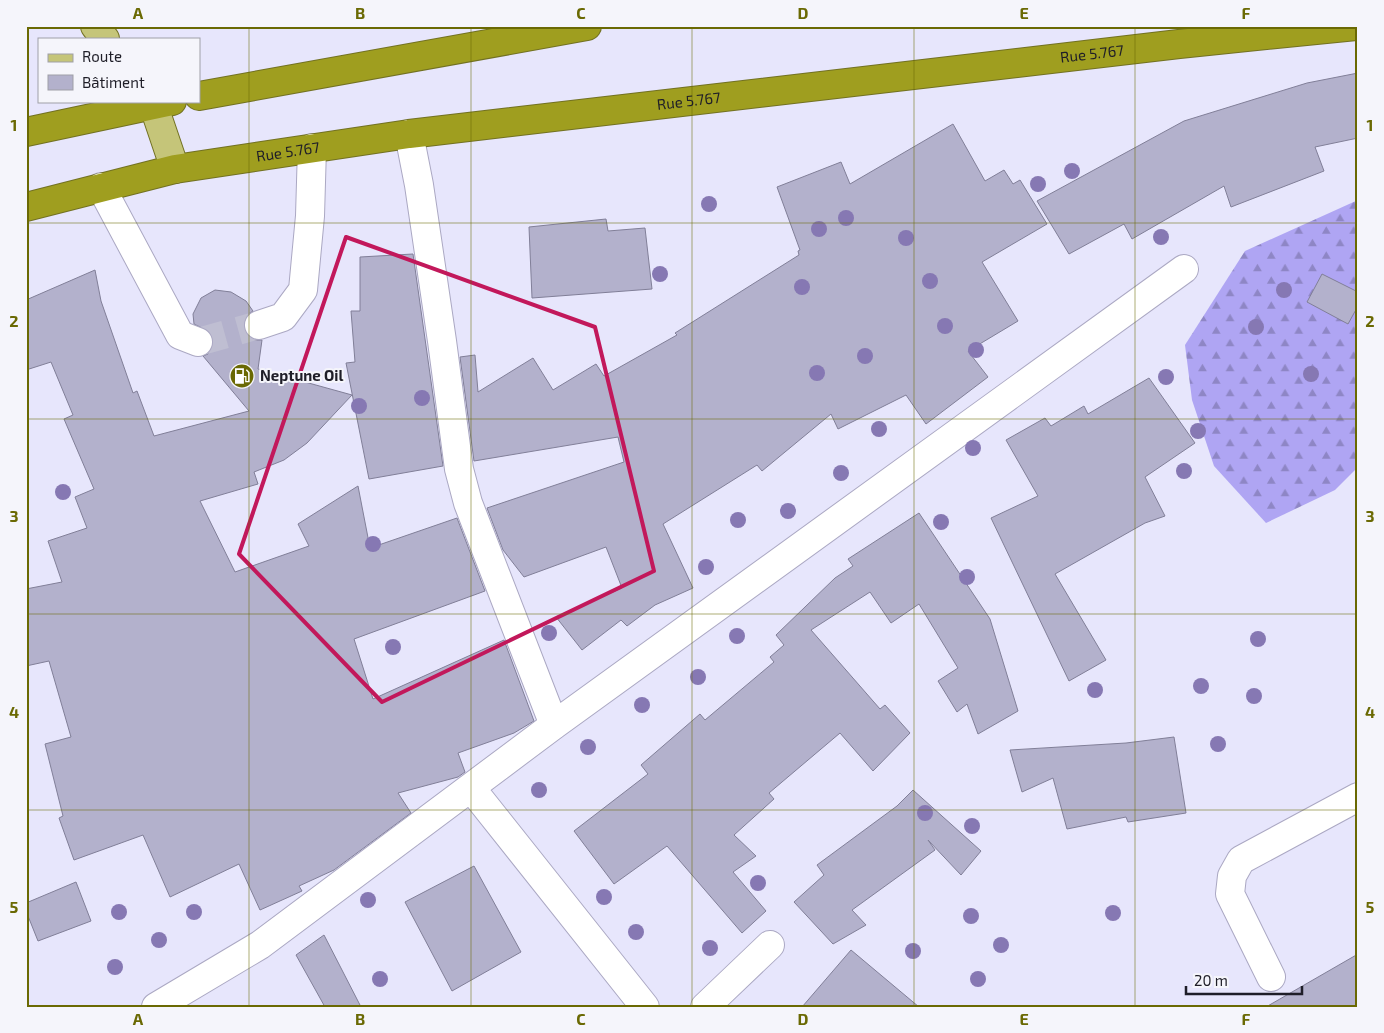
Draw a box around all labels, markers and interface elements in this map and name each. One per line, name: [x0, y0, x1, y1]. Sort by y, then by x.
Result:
text: A: [133, 3, 144, 22]
text: B: [355, 3, 365, 22]
text: C: [576, 3, 586, 22]
text: D: [798, 3, 809, 22]
text: E: [1019, 3, 1029, 22]
text: F: [1242, 3, 1251, 22]
legend: [38, 38, 200, 102]
street label: Rue 5.767: [1059, 40, 1125, 66]
text: Route: [82, 47, 122, 65]
text: Bâtiment: [82, 73, 145, 91]
street label: Rue 5.767: [656, 88, 722, 113]
text: 1: [11, 115, 17, 134]
text: 1: [1367, 115, 1373, 134]
street label: Rue 5.767: [255, 137, 321, 165]
text: 2: [9, 311, 19, 330]
text: 2: [1365, 311, 1375, 330]
fuel station icon: Neptune Oil: [229, 363, 255, 389]
place label: Neptune Oil: [260, 366, 344, 384]
text: 3: [9, 506, 19, 525]
text: 3: [1365, 506, 1375, 525]
text: 4: [9, 702, 19, 721]
text: 4: [1365, 702, 1375, 721]
text: 5: [10, 897, 19, 916]
text: 5: [1366, 897, 1375, 916]
scale bar: [1186, 963, 1303, 995]
text: 20 m: [1194, 971, 1228, 989]
text: A: [133, 1009, 144, 1028]
text: B: [355, 1009, 365, 1028]
text: C: [576, 1009, 586, 1028]
text: D: [798, 1009, 809, 1028]
text: E: [1019, 1009, 1029, 1028]
text: F: [1242, 1009, 1251, 1028]

